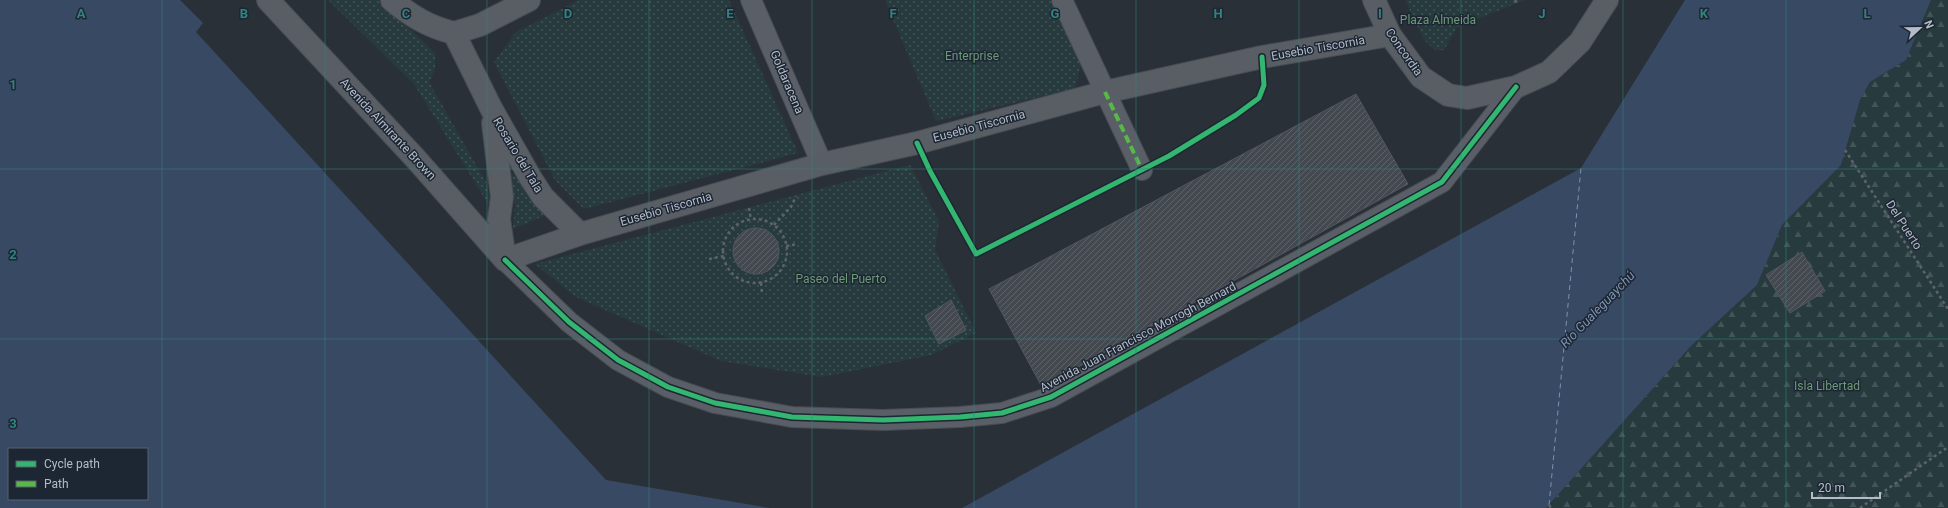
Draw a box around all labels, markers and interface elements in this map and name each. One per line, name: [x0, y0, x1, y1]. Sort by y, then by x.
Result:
text: A: [77, 6, 86, 21]
text: B: [240, 6, 248, 21]
text: C: [402, 6, 411, 21]
text: D: [564, 6, 572, 21]
text: E: [726, 6, 734, 21]
text: F: [889, 6, 897, 21]
text: G: [1051, 6, 1060, 21]
text: H: [1213, 6, 1223, 21]
text: I: [1378, 6, 1382, 21]
text: J: [1538, 6, 1546, 21]
text: K: [1700, 6, 1709, 21]
text: L: [1863, 6, 1871, 21]
north arrow: [1900, 8, 1940, 48]
park label: Plaza Almeida: [1400, 13, 1476, 27]
text: N: [1921, 18, 1936, 31]
street label: Concordia: [1383, 26, 1425, 78]
street label: Eusebio Tiscornia: [1270, 33, 1366, 63]
street label: Goldaracena: [767, 48, 807, 116]
park label: Enterprise: [945, 49, 999, 63]
street label: Avenida Almirante Brown: [337, 75, 439, 183]
text: 1: [9, 77, 17, 92]
street label: Eusebio Tiscornia: [931, 107, 1027, 145]
street label: Rosario del Tala: [490, 115, 546, 195]
street label: Eusebio Tiscornia: [619, 189, 713, 229]
street label: Del Puerto: [1883, 198, 1925, 252]
text: 2: [9, 247, 17, 262]
water label: Río Gualeguaychú: [1557, 268, 1638, 351]
park label: Paseo del Puerto: [796, 272, 887, 286]
street label: Avenida Juan Francisco Morrogh Bernard: [1038, 279, 1238, 395]
park label: Isla Libertad: [1794, 379, 1860, 393]
text: 3: [9, 416, 17, 431]
legend: [8, 448, 148, 500]
text: Cycle path: [44, 457, 100, 471]
scale bar: [1812, 474, 1880, 500]
text: Path: [44, 477, 69, 491]
text: 20 m: [1818, 481, 1845, 495]

